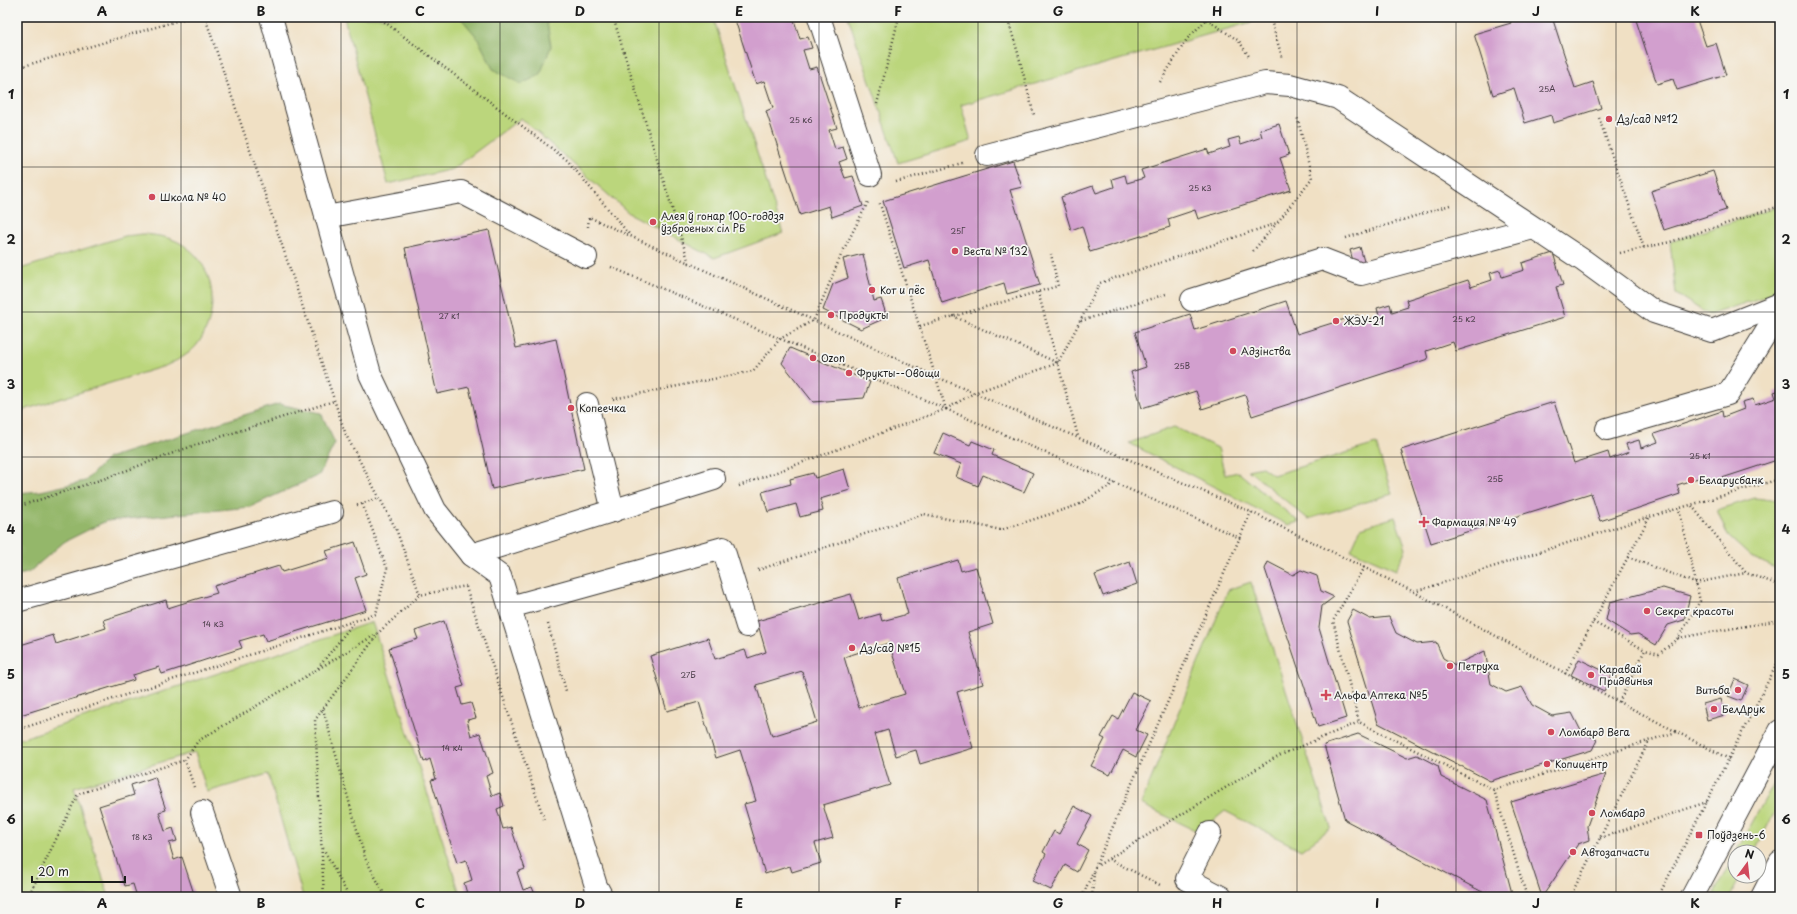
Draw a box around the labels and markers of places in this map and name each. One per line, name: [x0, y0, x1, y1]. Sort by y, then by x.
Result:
place label: Дз/сад №12: [1616, 111, 1678, 126]
marker: Дз/сад №12: [1604, 114, 1614, 124]
place label: Школа № 40: [160, 189, 226, 204]
marker: Школа № 40: [147, 192, 157, 202]
place label: Алея ў гонар 100-годдзя ўзброеных сіл РБ: [661, 208, 784, 235]
marker: Алея ў гонар 100-годдзя ўзброеных сіл РБ: [648, 217, 658, 227]
place label: Веста № 132: [963, 243, 1028, 258]
marker: Веста № 132: [950, 246, 960, 256]
place label: Кот и пёс: [880, 282, 925, 297]
marker: Кот и пёс: [867, 285, 877, 295]
place label: Продукты: [839, 307, 888, 322]
marker: Продукты: [826, 310, 836, 320]
place label: ЖЭУ-21: [1343, 313, 1384, 328]
marker: ЖЭУ-21: [1331, 316, 1341, 326]
place label: Адзінства: [1241, 343, 1292, 358]
marker: Адзінства: [1228, 346, 1238, 356]
place label: Ozon: [821, 350, 845, 365]
marker: Ozon: [808, 353, 818, 363]
place label: Фрукты--Овощи: [857, 365, 940, 380]
marker: Фрукты--Овощи: [844, 368, 854, 378]
place label: Копеечка: [579, 400, 627, 415]
marker: Копеечка: [566, 403, 576, 413]
place label: Беларусбанк: [1699, 472, 1763, 487]
marker: Беларусбанк: [1686, 475, 1696, 485]
place label: Фармация № 49: [1432, 514, 1516, 529]
marker: Фармация № 49: [1419, 517, 1429, 527]
place label: Секрет красоты: [1655, 603, 1734, 618]
marker: Секрет красоты: [1642, 606, 1652, 616]
place label: Дз/сад №15: [859, 640, 920, 655]
marker: Дз/сад №15: [847, 643, 857, 653]
place label: Петруха: [1458, 658, 1500, 673]
marker: Петруха: [1445, 661, 1455, 671]
place label: Каравай Придвинья: [1599, 661, 1653, 688]
marker: Каравай Придвинья: [1586, 670, 1596, 680]
place label: Витьба: [1695, 682, 1731, 697]
marker: Витьба: [1733, 685, 1743, 695]
place label: Альфа Аптека №5: [1334, 687, 1428, 702]
marker: Альфа Аптека №5: [1321, 690, 1331, 700]
place label: БелДрук: [1722, 701, 1765, 717]
marker: БелДрук: [1709, 704, 1719, 714]
place label: Ломбард Вега: [1559, 724, 1631, 739]
marker: Ломбард Вега: [1546, 727, 1556, 737]
place label: Копицентр: [1555, 756, 1608, 771]
marker: Копицентр: [1542, 759, 1552, 769]
place label: Ломбард: [1600, 805, 1645, 820]
marker: Ломбард: [1587, 808, 1597, 818]
place label: Поўдзень-6: [1707, 827, 1766, 842]
marker: Поўдзень-6: [1694, 830, 1704, 840]
place label: Автозапчасти: [1581, 844, 1649, 859]
marker: Автозапчасти: [1568, 847, 1578, 857]

